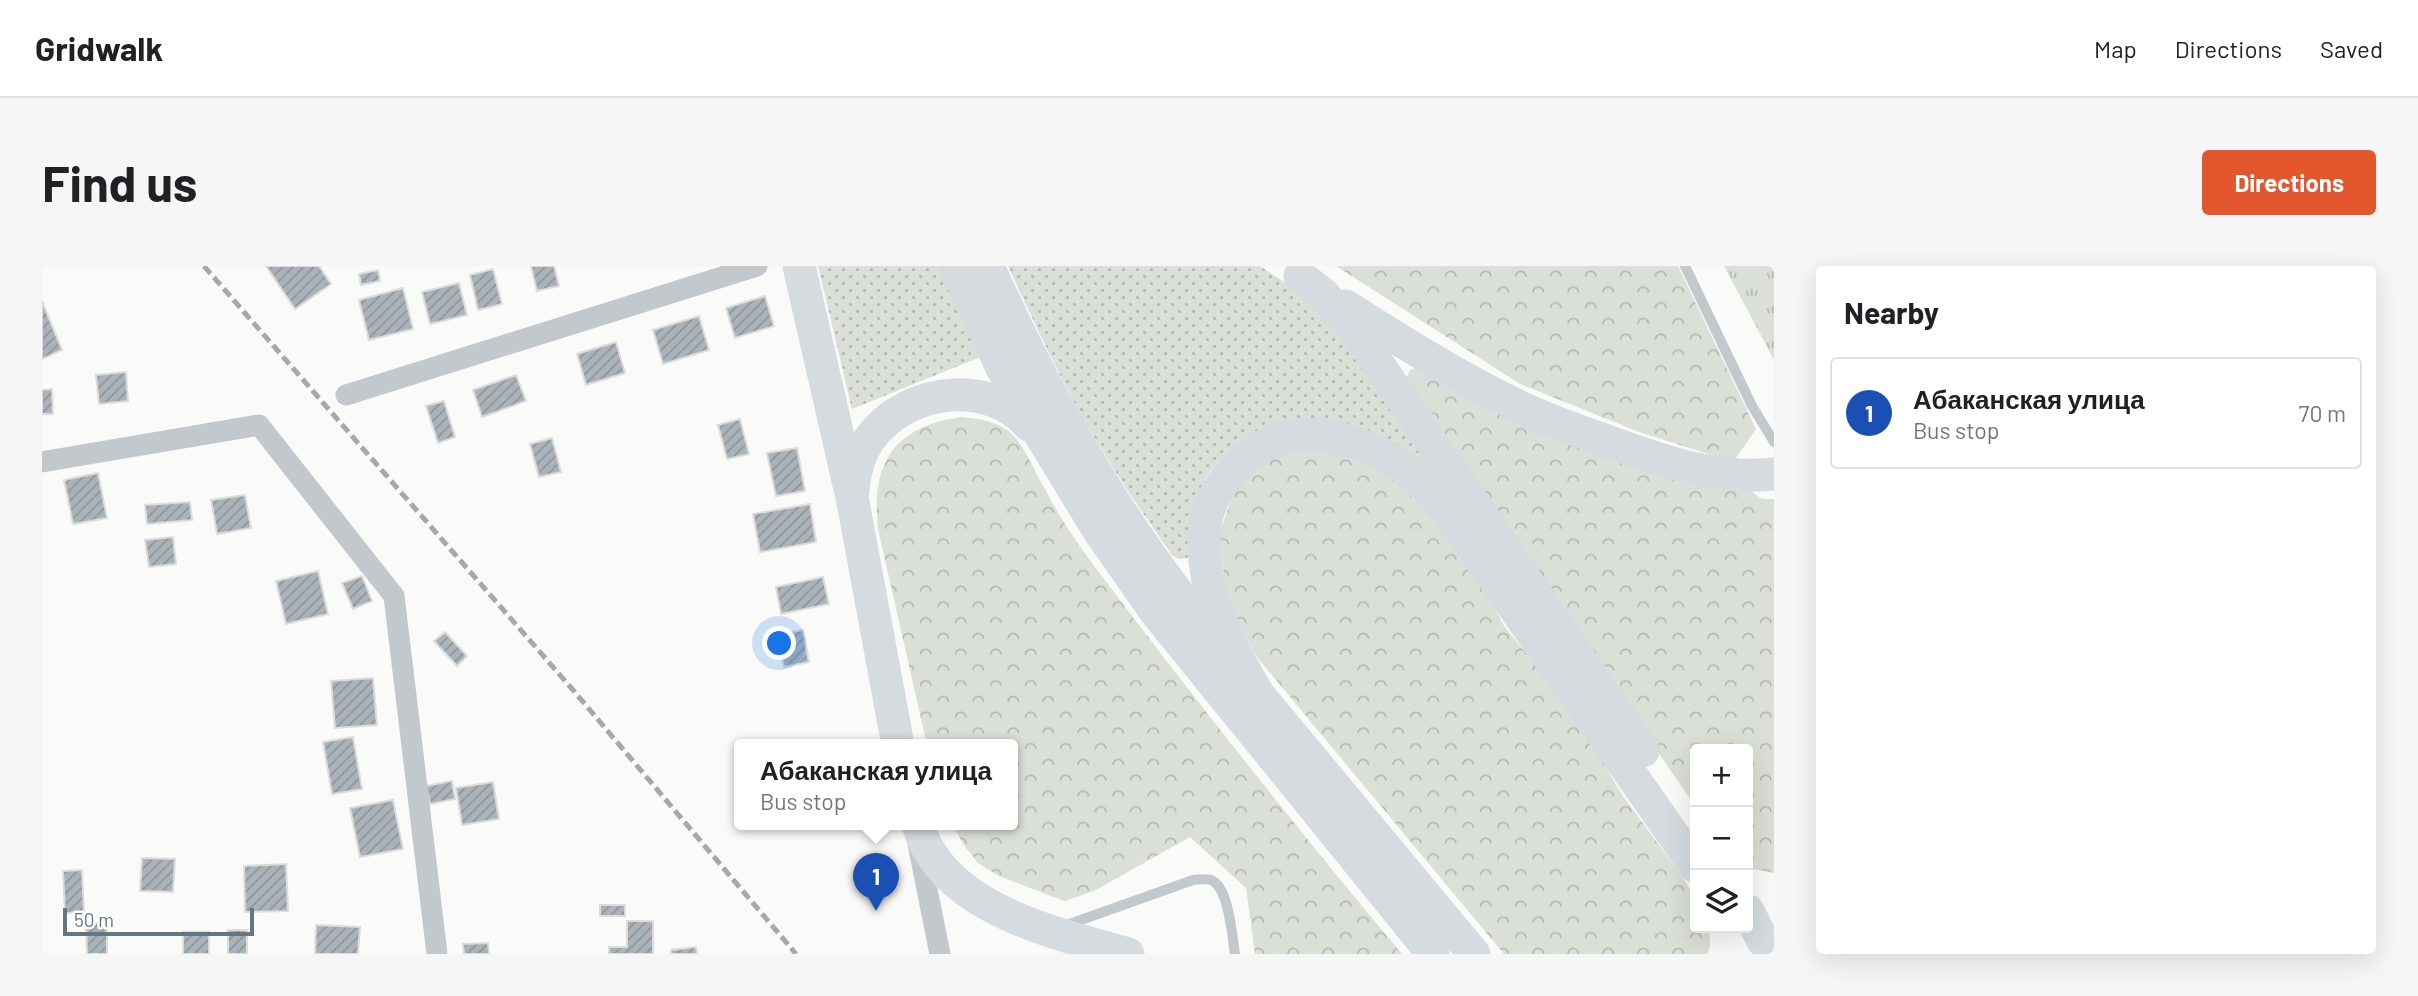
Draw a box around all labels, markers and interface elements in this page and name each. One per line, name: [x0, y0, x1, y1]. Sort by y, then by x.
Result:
text: Gridwalk: [35, 28, 163, 68]
text: Map: [2094, 34, 2137, 63]
text: Directions: [2175, 34, 2282, 63]
text: Saved: [2320, 34, 2383, 63]
button: Directions: [2202, 150, 2376, 215]
text: Find us: [42, 153, 197, 212]
text: Nearby: [1844, 294, 1939, 330]
text: Абаканская улица: [1913, 383, 2145, 414]
text: 1: [1865, 399, 1873, 427]
text: 70 m: [2299, 399, 2346, 427]
text: Bus stop: [1913, 416, 1999, 444]
your location: [762, 626, 796, 660]
popup: [734, 739, 1018, 830]
map controls: [1690, 744, 1753, 933]
button: +: [1690, 744, 1753, 807]
text: Абаканская улица: [760, 754, 992, 785]
text: Bus stop: [760, 787, 846, 815]
button: −: [1690, 807, 1753, 870]
pin: 1: [853, 853, 899, 911]
button: layers: [1690, 870, 1753, 933]
scale bar: [63, 905, 254, 937]
text: 50 m: [74, 908, 114, 931]

